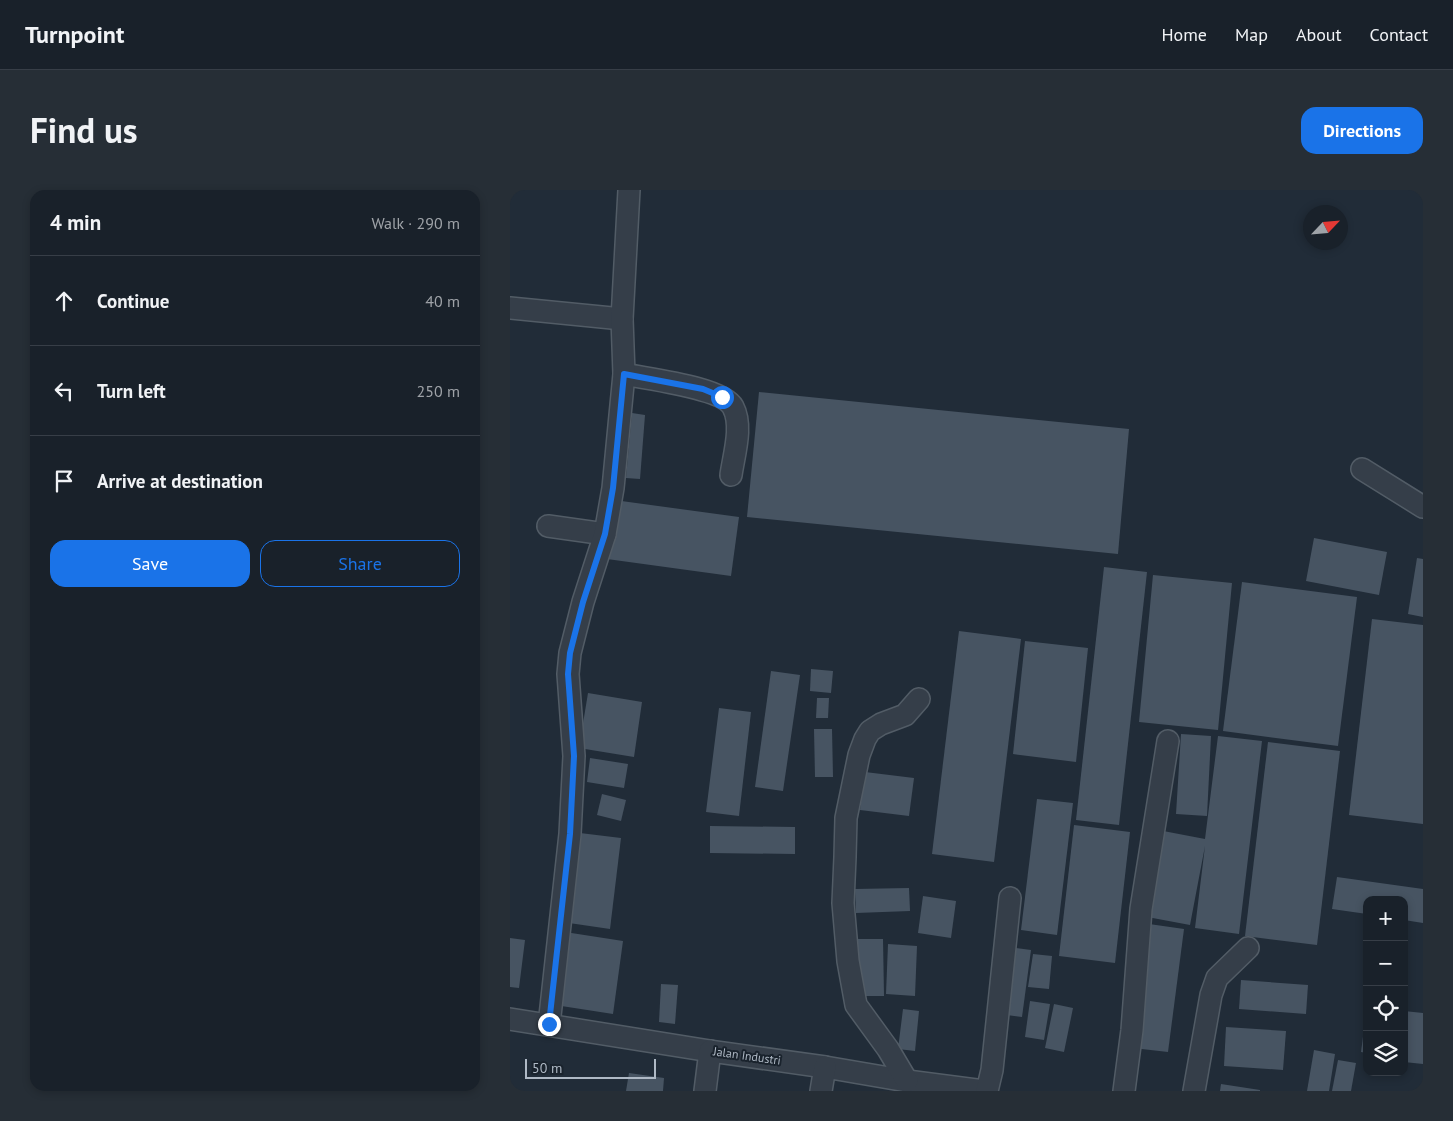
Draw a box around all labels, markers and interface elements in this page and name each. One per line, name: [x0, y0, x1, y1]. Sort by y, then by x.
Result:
text: Turnpoint: [25, 19, 124, 50]
text: Home: [1161, 23, 1207, 46]
text: Map: [1235, 23, 1268, 46]
text: About: [1296, 23, 1342, 46]
text: Contact: [1370, 23, 1428, 46]
text: Find us: [30, 107, 138, 153]
button: Directions: [1301, 107, 1423, 154]
north arrow: [1303, 205, 1348, 250]
text: 4 min: [50, 209, 101, 236]
text: Walk · 290 m: [371, 213, 460, 233]
icon: ahead: [50, 287, 78, 315]
text: Continue: [97, 289, 169, 313]
text: 40 m: [425, 291, 460, 311]
icon: left: [50, 377, 78, 405]
text: Turn left: [97, 379, 166, 403]
text: 250 m: [417, 381, 460, 401]
route start: [711, 386, 734, 409]
icon: arrive: [50, 467, 78, 495]
text: Arrive at destination: [97, 469, 263, 493]
button: Save: [50, 540, 250, 587]
button: Share: [260, 540, 460, 587]
map controls: [1363, 896, 1408, 1076]
button: +: [1363, 896, 1408, 941]
button: −: [1363, 941, 1408, 986]
button: locate: [1363, 986, 1408, 1031]
route end: [538, 1013, 561, 1036]
button: layers: [1363, 1031, 1408, 1076]
street label: Jalan Industri: [711, 1043, 782, 1068]
scale bar: [525, 1056, 656, 1079]
text: 50 m: [532, 1059, 562, 1077]

